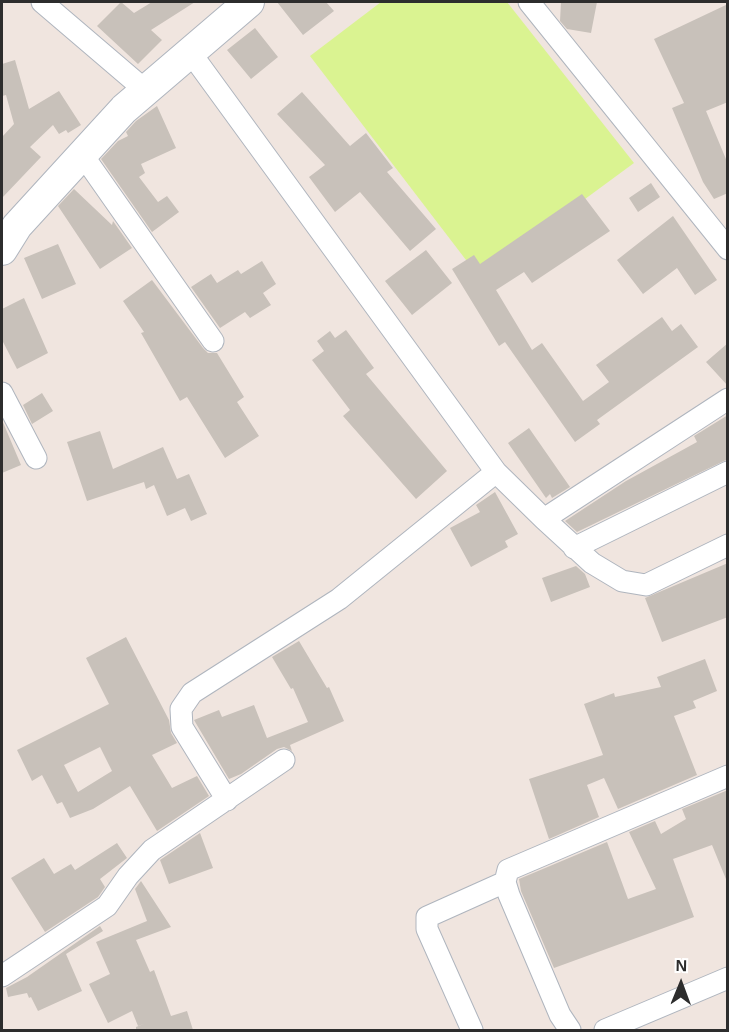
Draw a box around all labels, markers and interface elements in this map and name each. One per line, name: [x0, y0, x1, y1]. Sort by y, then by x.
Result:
north arrow: [651, 954, 711, 1014]
text: N: [675, 957, 687, 974]

